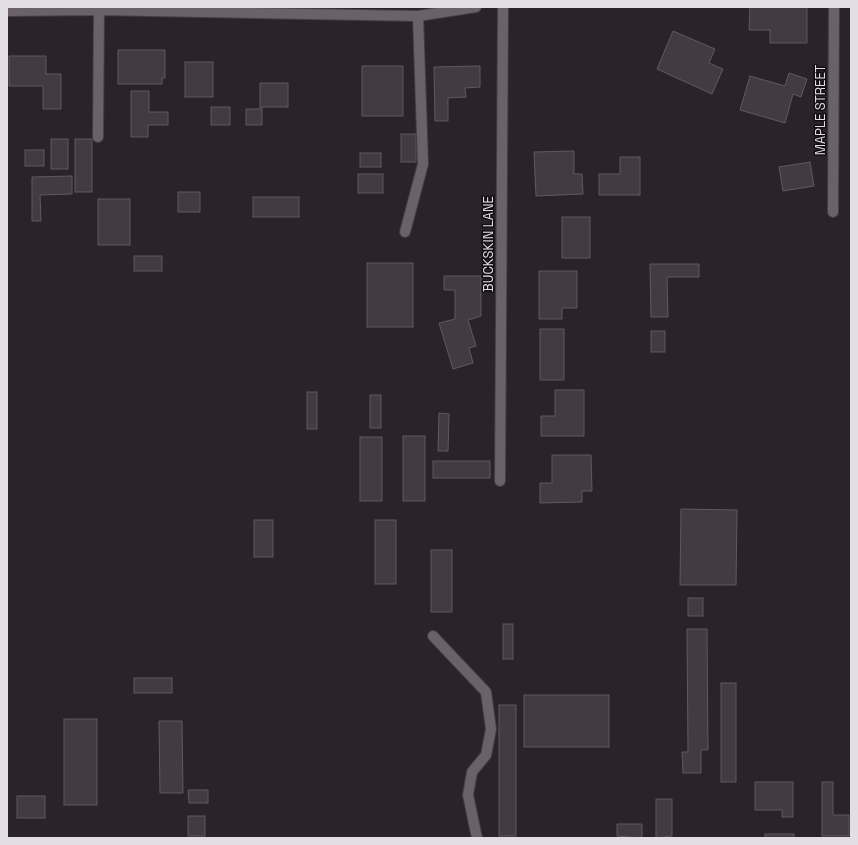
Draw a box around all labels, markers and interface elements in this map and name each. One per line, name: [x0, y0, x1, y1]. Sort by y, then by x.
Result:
street label: MAPLE STREET: [812, 64, 829, 155]
street label: BUCKSKIN LANE: [480, 196, 497, 292]

